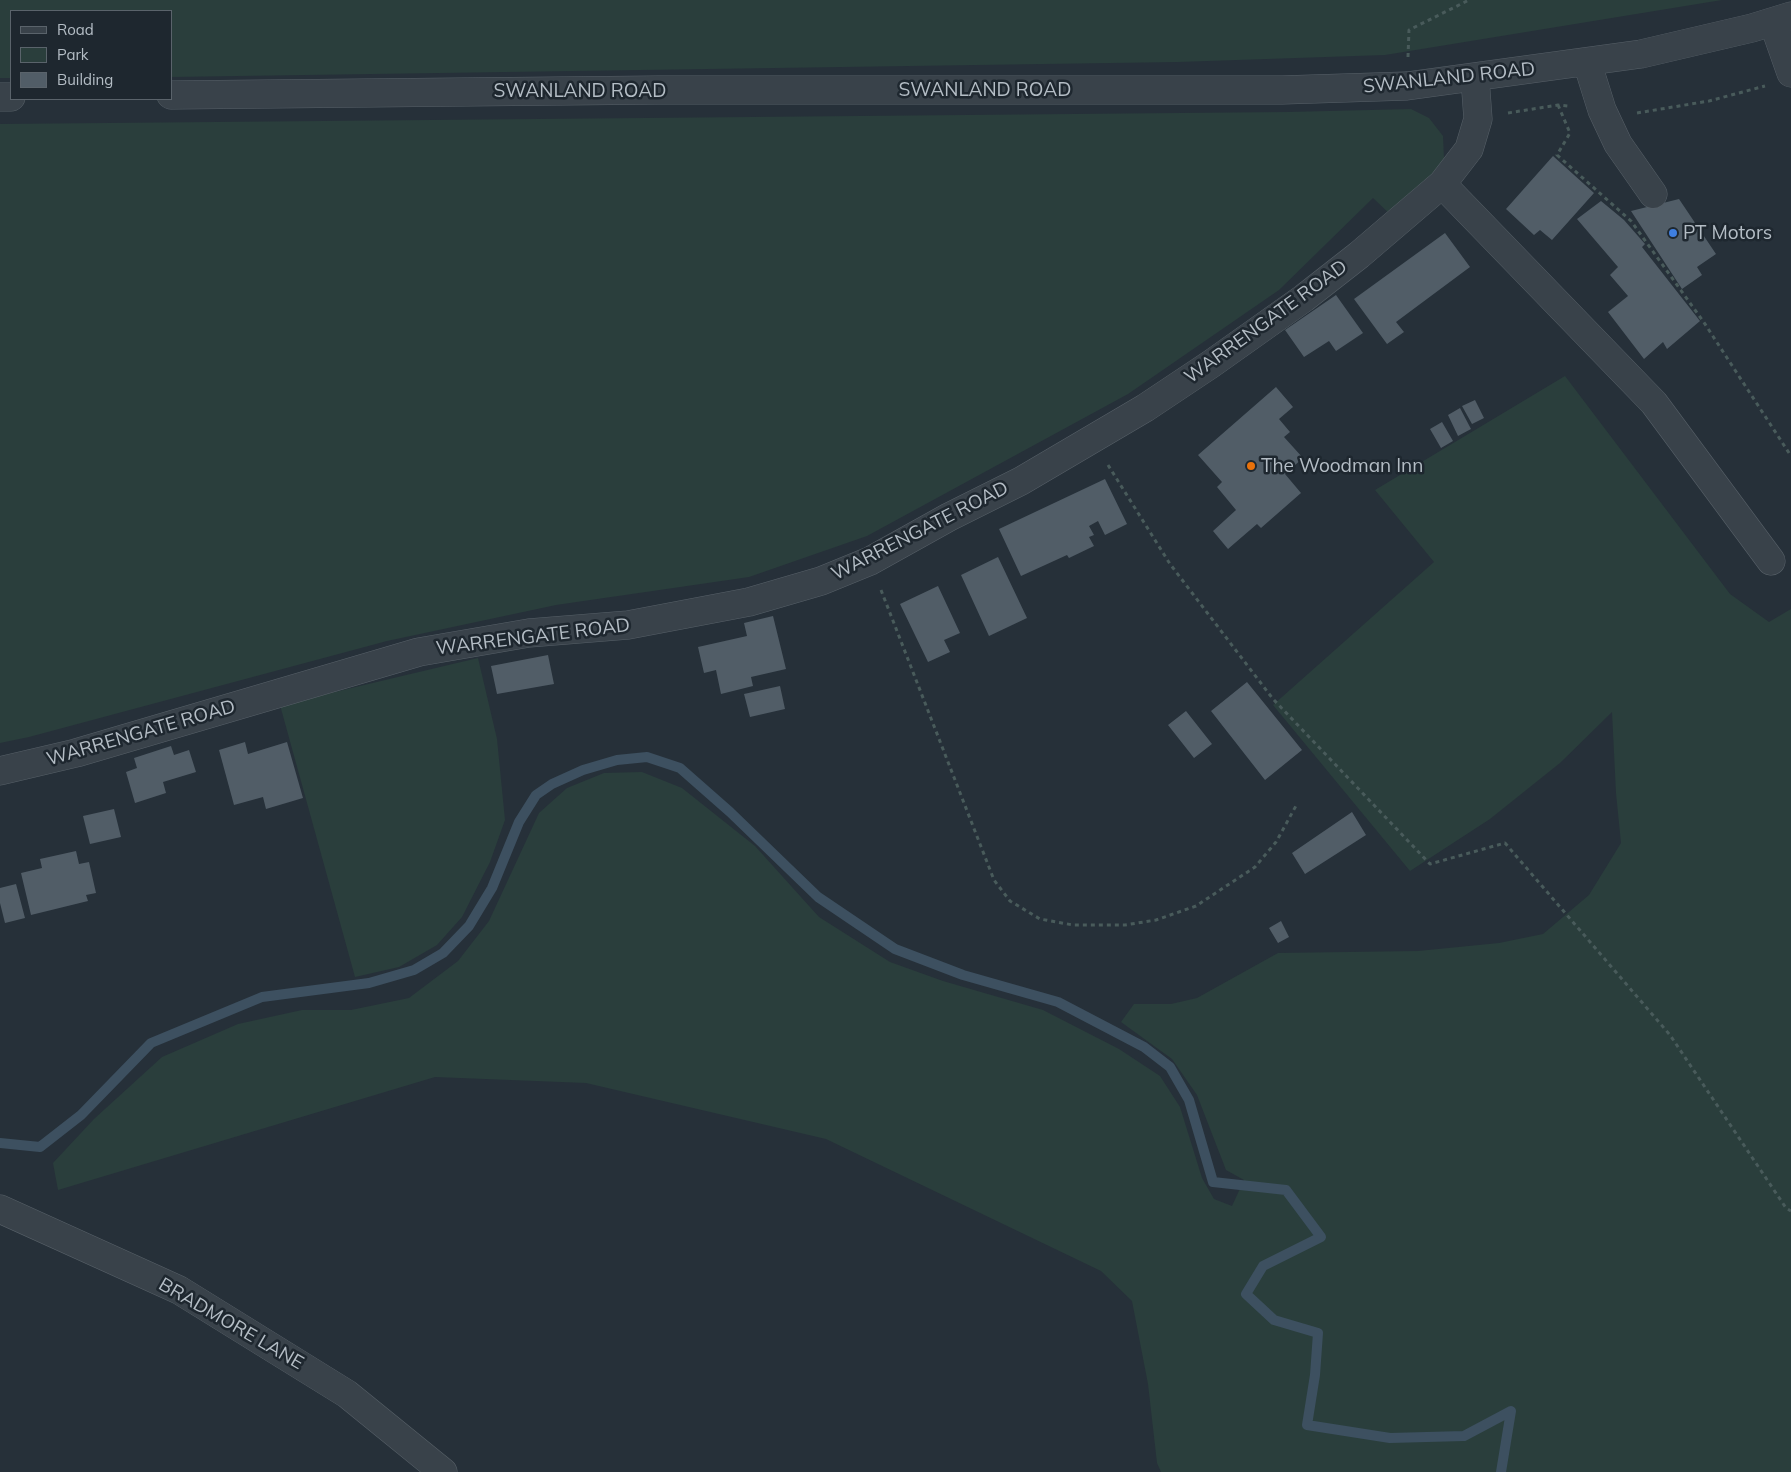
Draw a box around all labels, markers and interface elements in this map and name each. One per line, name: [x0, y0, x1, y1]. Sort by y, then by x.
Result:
legend: [10, 10, 172, 100]
text: Road: [57, 20, 94, 39]
text: Park: [57, 45, 89, 64]
street label: SWANLAND ROAD: [1362, 58, 1536, 98]
text: Building: [57, 70, 113, 89]
street label: SWANLAND ROAD: [899, 79, 1071, 101]
street label: SWANLAND ROAD: [494, 80, 666, 102]
place label: PT Motors: [1683, 222, 1772, 244]
marker: PT Motors: [1667, 227, 1679, 239]
street label: WARRENGATE ROAD: [1180, 255, 1352, 389]
place label: The Woodman Inn: [1261, 455, 1423, 477]
marker: The Woodman Inn: [1245, 460, 1257, 472]
street label: WARRENGATE ROAD: [828, 476, 1012, 586]
street label: WARRENGATE ROAD: [435, 614, 631, 660]
street label: WARRENGATE ROAD: [44, 695, 238, 771]
street label: BRADMORE LANE: [154, 1273, 308, 1375]

